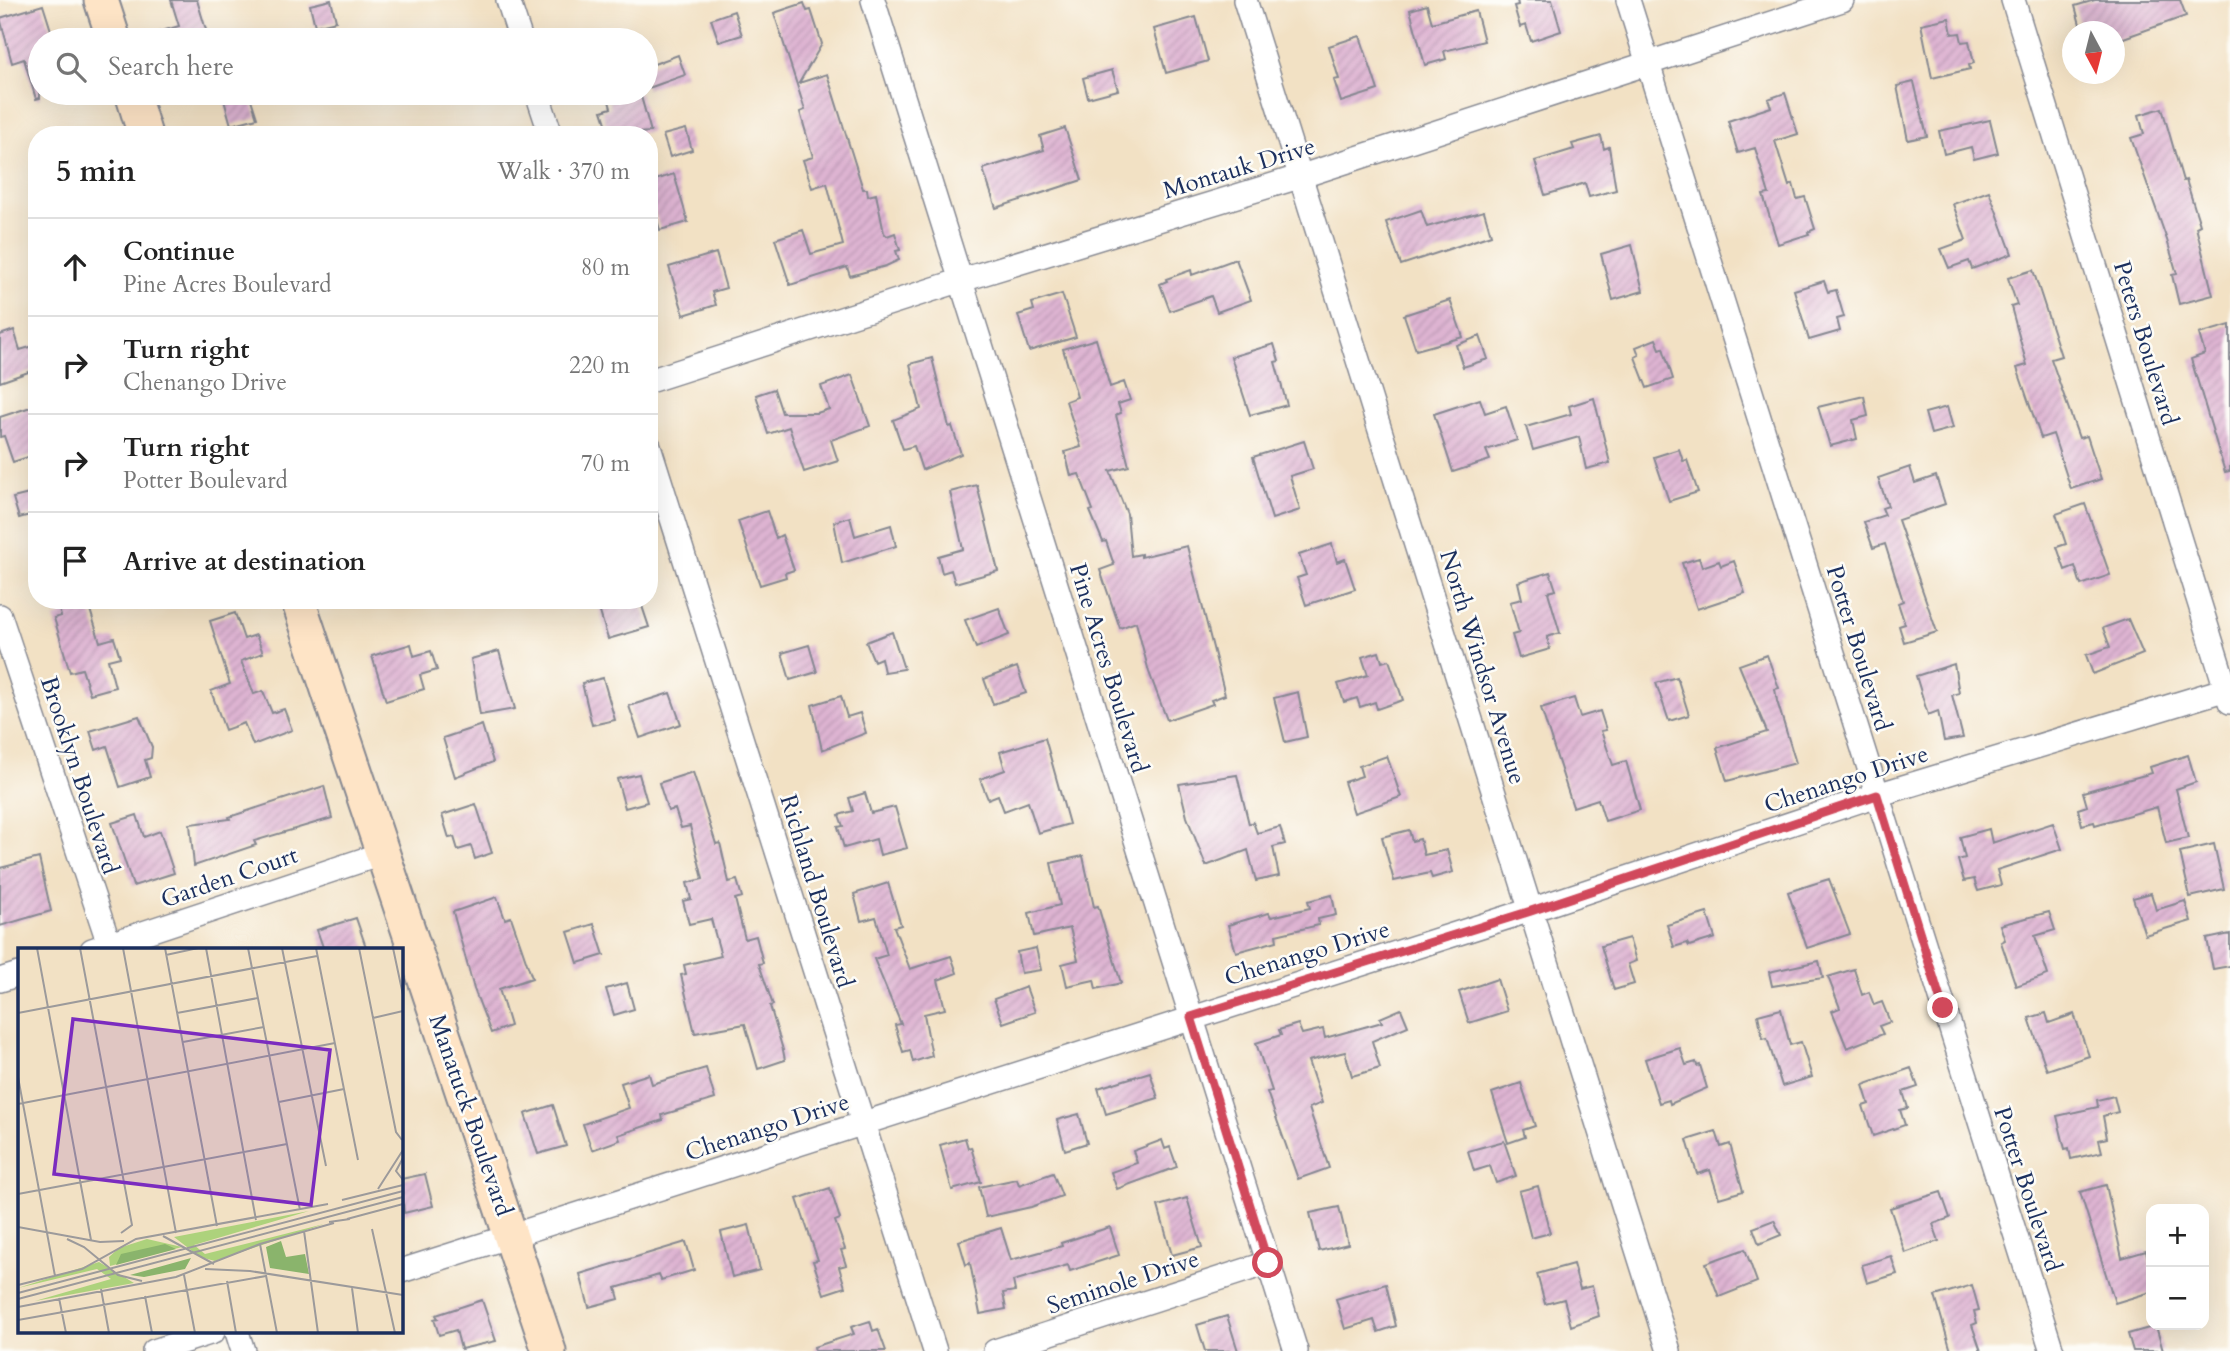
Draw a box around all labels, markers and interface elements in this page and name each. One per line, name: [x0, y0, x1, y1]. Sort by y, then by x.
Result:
north arrow: [2062, 21, 2125, 84]
search box: [28, 28, 658, 105]
icon: search: [52, 48, 90, 86]
text: Search here: [108, 49, 234, 84]
street label: Montauk Drive: [1159, 130, 1319, 207]
text: 5 min: [56, 151, 136, 192]
text: Walk · 370 m: [497, 156, 630, 187]
text: Continue: [123, 234, 235, 269]
icon: ahead: [56, 248, 94, 286]
text: 80 m: [581, 252, 630, 283]
street label: Peters Boulevard: [2105, 257, 2186, 430]
text: Pine Acres Boulevard: [123, 269, 332, 300]
text: Turn right: [123, 332, 250, 367]
icon: right: [56, 346, 94, 384]
text: 220 m: [569, 350, 630, 381]
text: Chenango Drive: [123, 367, 287, 398]
text: Turn right: [123, 430, 250, 465]
icon: right: [56, 444, 94, 482]
text: 70 m: [581, 448, 630, 479]
text: Potter Boulevard: [123, 465, 288, 496]
icon: arrive: [56, 542, 94, 580]
text: Arrive at destination: [123, 544, 366, 579]
street label: North Windsor Avenue: [1431, 546, 1534, 788]
street label: Pine Acres Boulevard: [1061, 559, 1156, 777]
street label: Potter Boulevard: [1818, 561, 1899, 735]
street label: Brooklyn Boulevard: [32, 672, 127, 879]
street label: Chenango Drive: [1760, 737, 1933, 822]
street label: Richland Boulevard: [771, 791, 862, 992]
street label: Garden Court: [156, 839, 302, 916]
street label: Chenango Drive: [1221, 913, 1394, 994]
inset map: [18, 948, 402, 1334]
route end: [1927, 992, 1958, 1023]
street label: Manatuck Boulevard: [420, 1010, 521, 1221]
street label: Chenango Drive: [681, 1085, 854, 1170]
street label: Potter Boulevard: [1985, 1102, 2070, 1276]
map controls: [2146, 1204, 2209, 1330]
button: +: [2146, 1204, 2209, 1267]
street label: Seminole Drive: [1043, 1242, 1203, 1323]
route start: [1252, 1247, 1283, 1278]
button: −: [2146, 1267, 2209, 1330]

